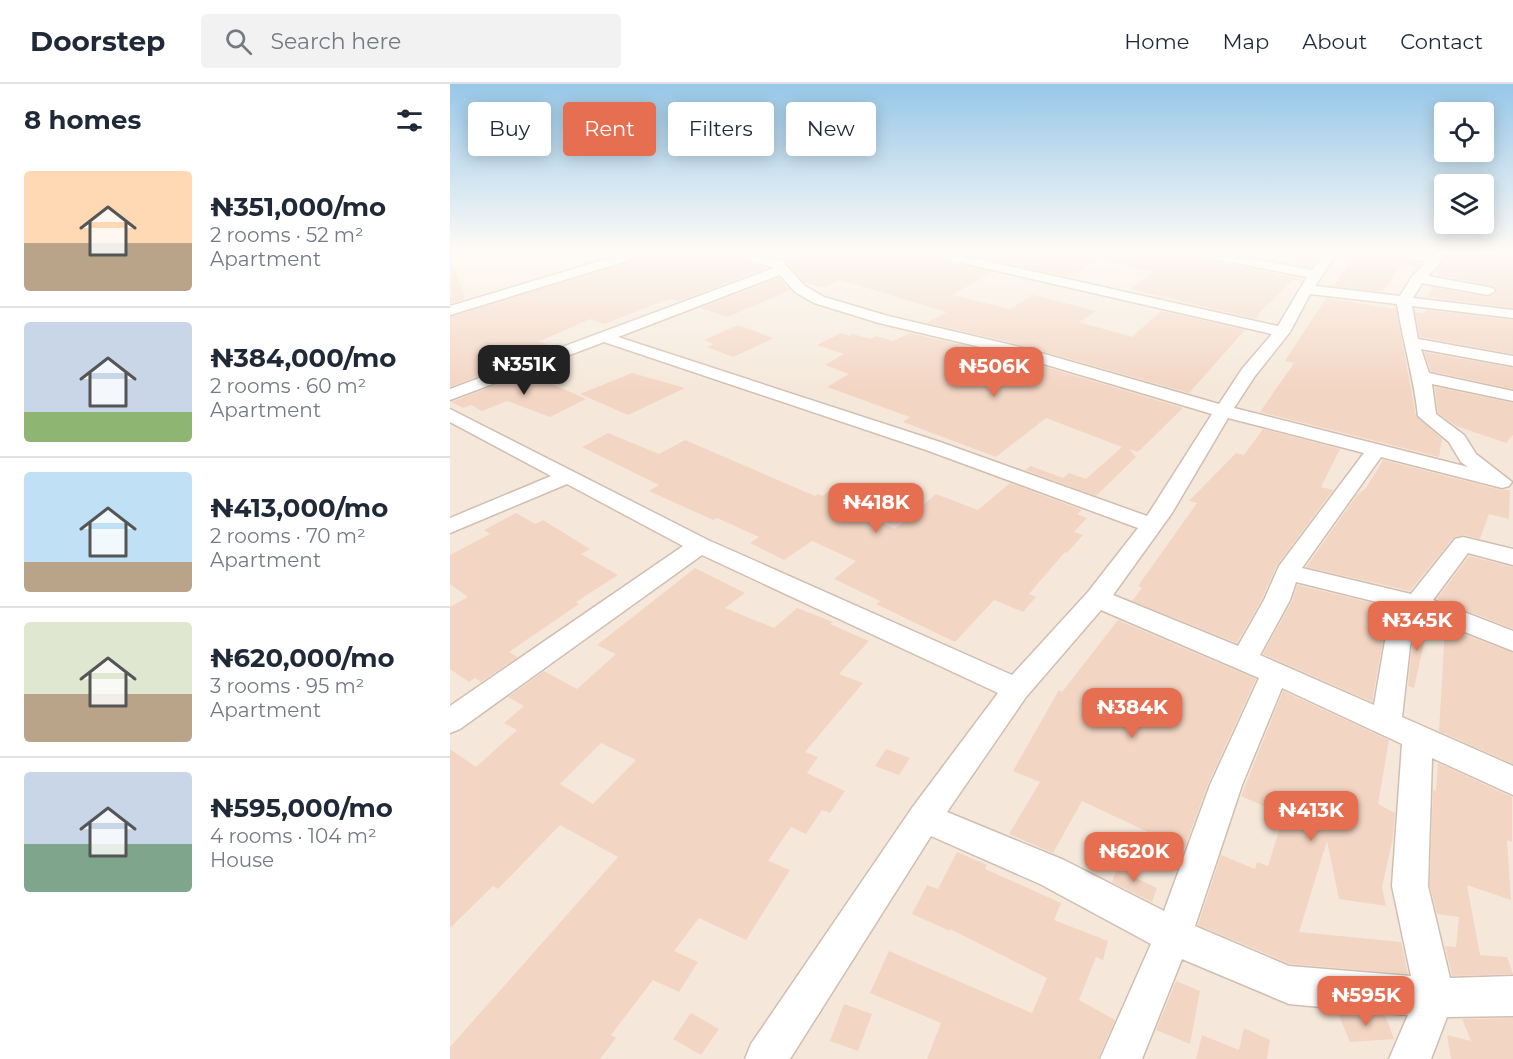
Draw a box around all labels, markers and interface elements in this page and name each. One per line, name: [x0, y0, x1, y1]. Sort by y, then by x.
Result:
search box: [201, 14, 621, 68]
text: Doorstep: [30, 24, 165, 58]
icon: search: [222, 25, 255, 58]
text: Search here: [270, 28, 401, 55]
text: Home: [1124, 29, 1189, 54]
text: Map: [1222, 29, 1269, 54]
text: About: [1302, 29, 1367, 54]
text: Contact: [1400, 29, 1483, 54]
chip: Buy: [468, 102, 551, 156]
chip: Rent: [563, 102, 656, 156]
chip: Filters: [668, 102, 774, 156]
chip: New: [786, 102, 876, 156]
map controls: [1434, 102, 1494, 234]
button: locate: [1434, 102, 1494, 162]
text: 8 homes: [24, 104, 141, 136]
icon: filters: [393, 104, 426, 137]
button: layers: [1434, 174, 1494, 234]
text: ₦351,000/mo: [210, 191, 386, 223]
icon: home: [72, 195, 144, 267]
text: 2 rooms · 52 m²: [210, 223, 364, 247]
text: Apartment: [210, 247, 321, 271]
text: ₦384,000/mo: [210, 342, 396, 374]
pin: ₦351K: [482, 345, 566, 396]
icon: home: [72, 346, 144, 418]
pin: ₦506K: [952, 347, 1036, 398]
text: ₦351K: [492, 352, 556, 376]
text: ₦506K: [958, 354, 1030, 378]
text: 2 rooms · 60 m²: [210, 374, 366, 398]
text: Apartment: [210, 398, 321, 422]
pin: ₦418K: [834, 483, 918, 534]
text: ₦418K: [842, 490, 910, 514]
text: ₦413,000/mo: [210, 492, 388, 524]
icon: home: [72, 496, 144, 568]
text: 2 rooms · 70 m²: [210, 524, 366, 548]
text: Apartment: [210, 548, 321, 572]
pin: ₦345K: [1375, 601, 1459, 652]
text: ₦345K: [1382, 608, 1452, 632]
text: ₦620,000/mo: [210, 642, 395, 674]
icon: home: [72, 646, 144, 718]
text: 3 rooms · 95 m²: [210, 674, 364, 698]
pin: ₦384K: [1090, 688, 1174, 739]
text: ₦384K: [1096, 695, 1168, 719]
text: Apartment: [210, 698, 321, 722]
pin: ₦413K: [1269, 791, 1353, 842]
text: ₦595,000/mo: [210, 792, 393, 824]
icon: home: [72, 796, 144, 868]
text: ₦413K: [1278, 798, 1344, 822]
text: 4 rooms · 104 m²: [210, 824, 377, 848]
pin: ₦620K: [1092, 832, 1176, 883]
text: ₦620K: [1099, 839, 1169, 863]
text: House: [210, 848, 274, 872]
pin: ₦595K: [1324, 976, 1408, 1027]
text: ₦595K: [1331, 983, 1401, 1007]

